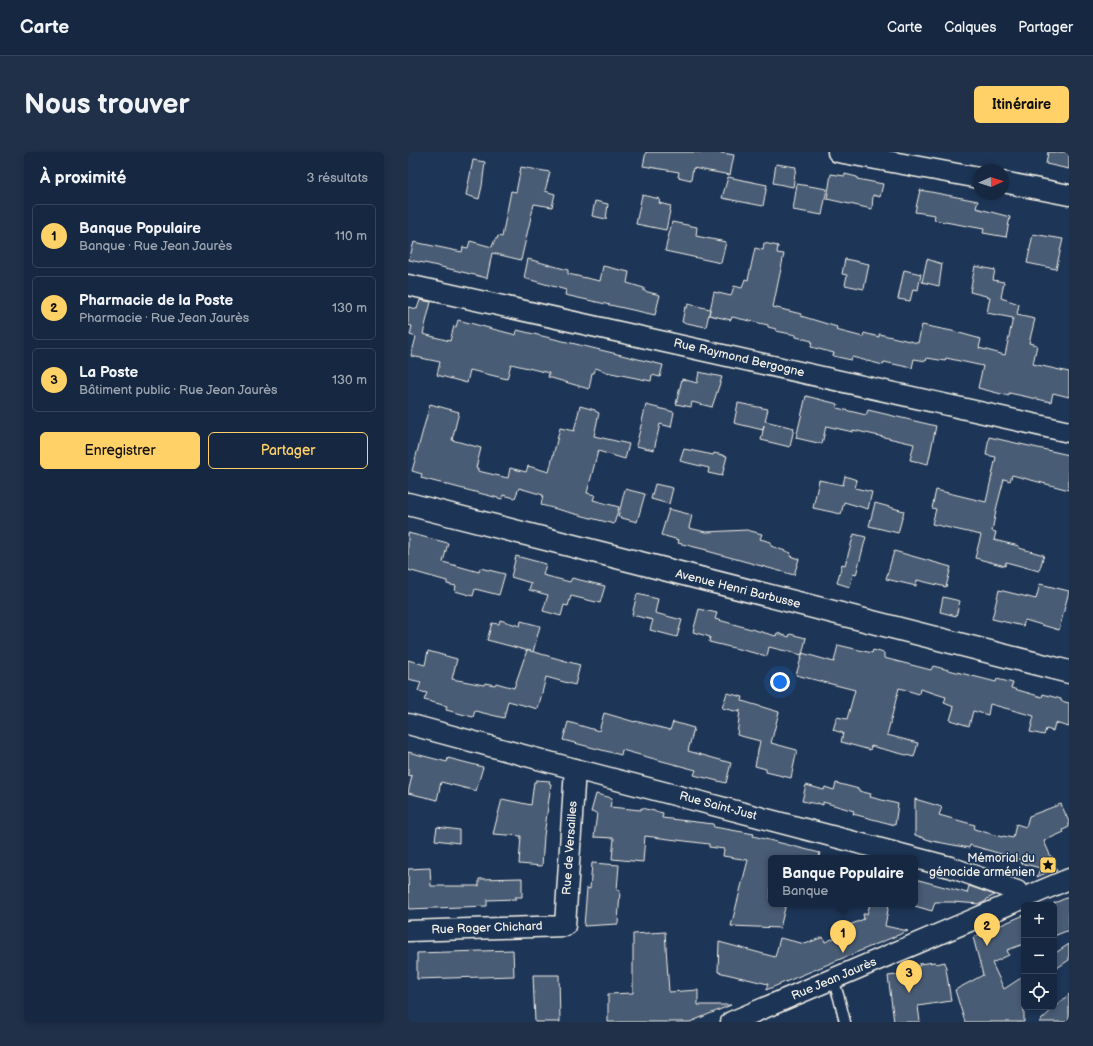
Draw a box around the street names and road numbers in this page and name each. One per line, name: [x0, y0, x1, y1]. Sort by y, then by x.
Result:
street label: Rue Raymond Bergogne: [672, 336, 806, 380]
street label: Avenue Henri Barbusse: [674, 566, 802, 612]
street label: Rue Saint-Just: [678, 788, 759, 824]
street label: Rue de Versailles: [559, 800, 581, 896]
street label: Rue Roger Chichard: [431, 919, 543, 937]
street label: Rue Jean Jaurès: [789, 954, 879, 1004]

